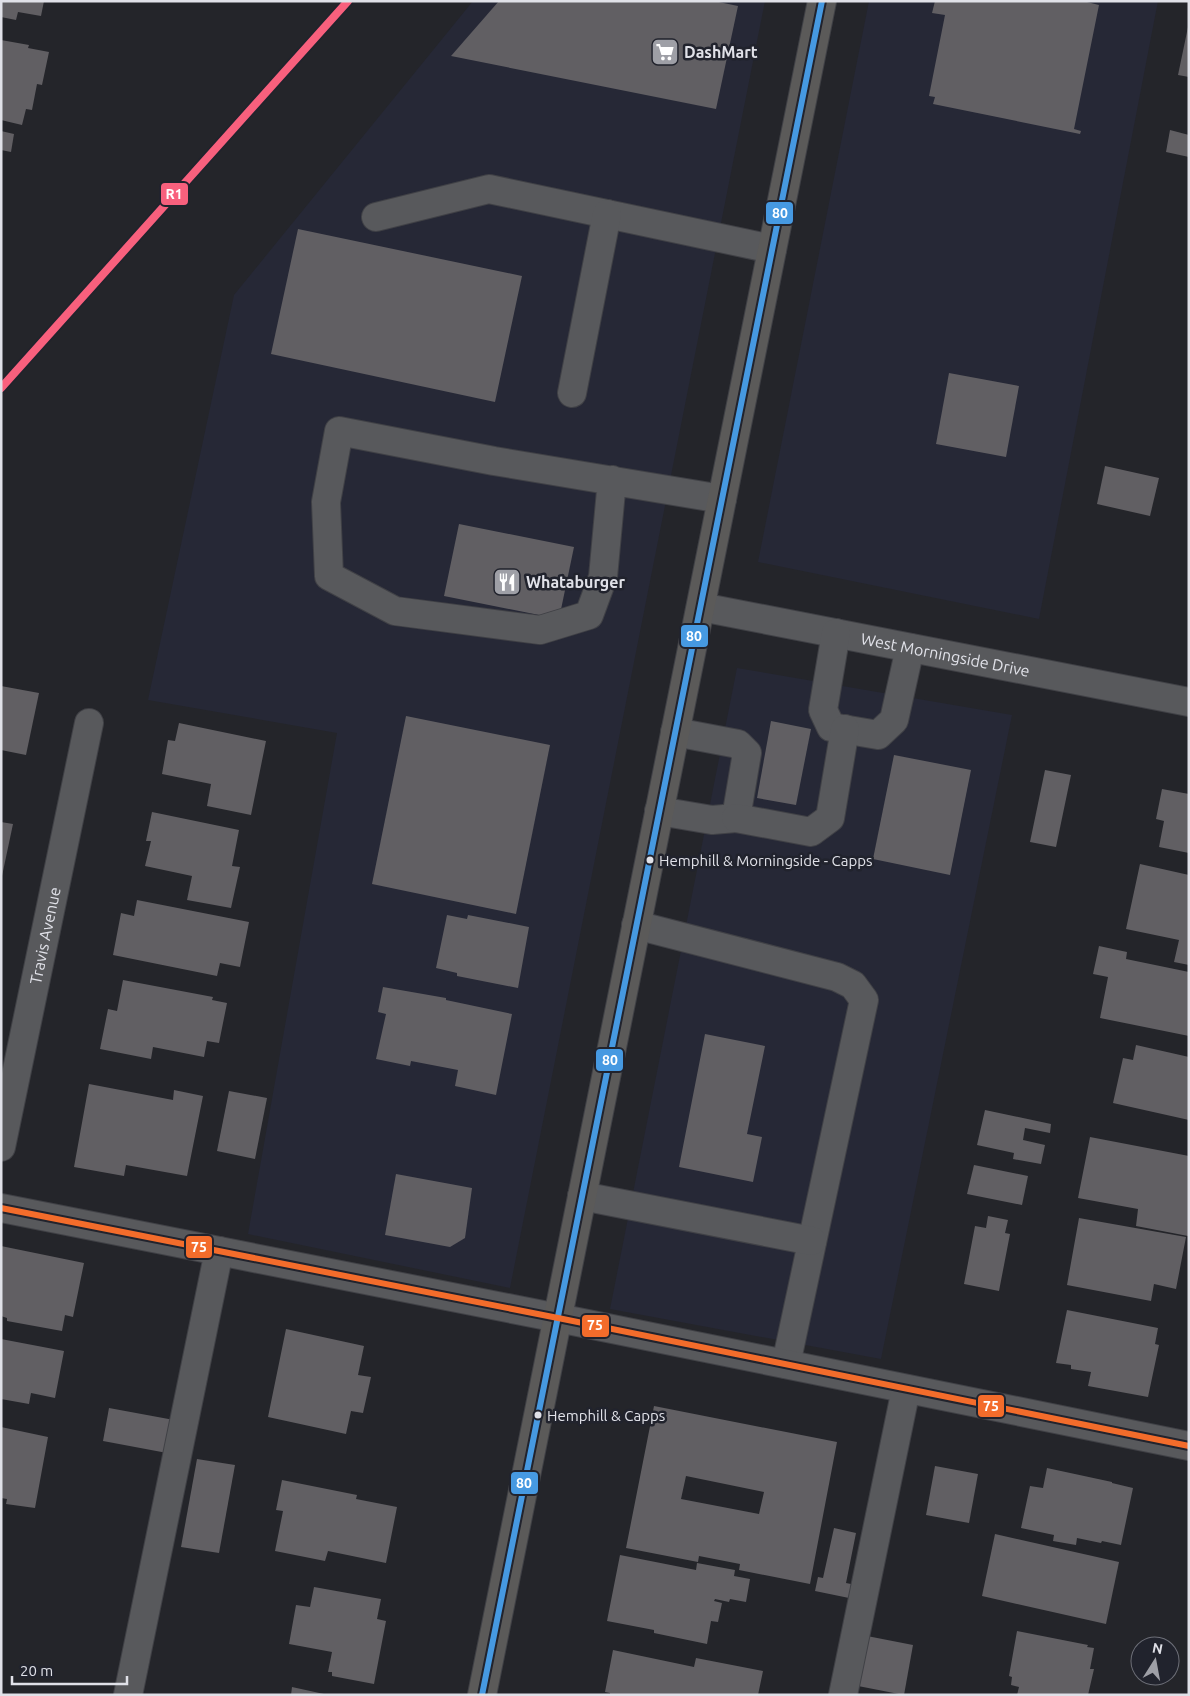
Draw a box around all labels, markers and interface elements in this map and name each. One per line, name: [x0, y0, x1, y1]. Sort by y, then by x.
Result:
supermarket icon: DashMart: [650, 37, 680, 67]
place label: DashMart: [684, 43, 758, 61]
line badge: R1: [160, 182, 189, 206]
text: R1: [165, 186, 183, 202]
line badge: 80: [765, 201, 794, 225]
text: 80: [772, 205, 788, 221]
restaurant icon: Whataburger: [492, 567, 522, 597]
place label: Whataburger: [526, 573, 625, 591]
line badge: 80: [680, 624, 709, 648]
text: 80: [686, 628, 702, 644]
street label: West Morningside Drive: [859, 629, 1031, 680]
place label: Hemphill & Morningside - Capps: [659, 852, 873, 869]
marker: Hemphill & Morningside - Capps: [645, 855, 655, 865]
street label: Travis Avenue: [26, 885, 64, 986]
line badge: 80: [595, 1048, 624, 1072]
text: 80: [602, 1052, 618, 1068]
line badge: 75: [185, 1235, 213, 1259]
text: 75: [191, 1239, 207, 1255]
line badge: 75: [581, 1314, 610, 1338]
text: 75: [587, 1317, 603, 1333]
line badge: 75: [977, 1394, 1005, 1418]
text: 75: [983, 1398, 999, 1414]
place label: Hemphill & Capps: [547, 1407, 665, 1424]
marker: Hemphill & Capps: [533, 1410, 543, 1420]
line badge: 80: [510, 1471, 539, 1495]
text: 80: [516, 1475, 532, 1491]
north arrow: [1130, 1636, 1180, 1686]
text: N: [1151, 1639, 1164, 1657]
scale bar: [12, 1654, 128, 1686]
text: 20 m: [20, 1662, 53, 1679]

